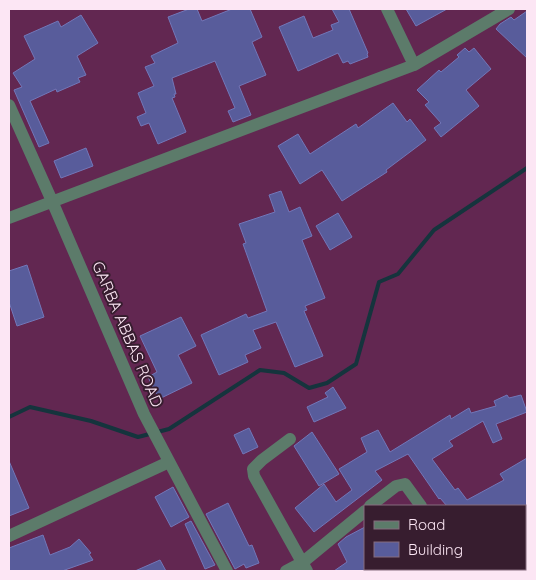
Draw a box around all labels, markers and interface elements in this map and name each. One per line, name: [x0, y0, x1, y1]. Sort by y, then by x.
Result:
street label: GARBA ABBAS ROAD: [88, 258, 168, 410]
legend: [364, 505, 526, 570]
text: Road: [408, 515, 445, 534]
text: Building: [408, 540, 463, 559]

